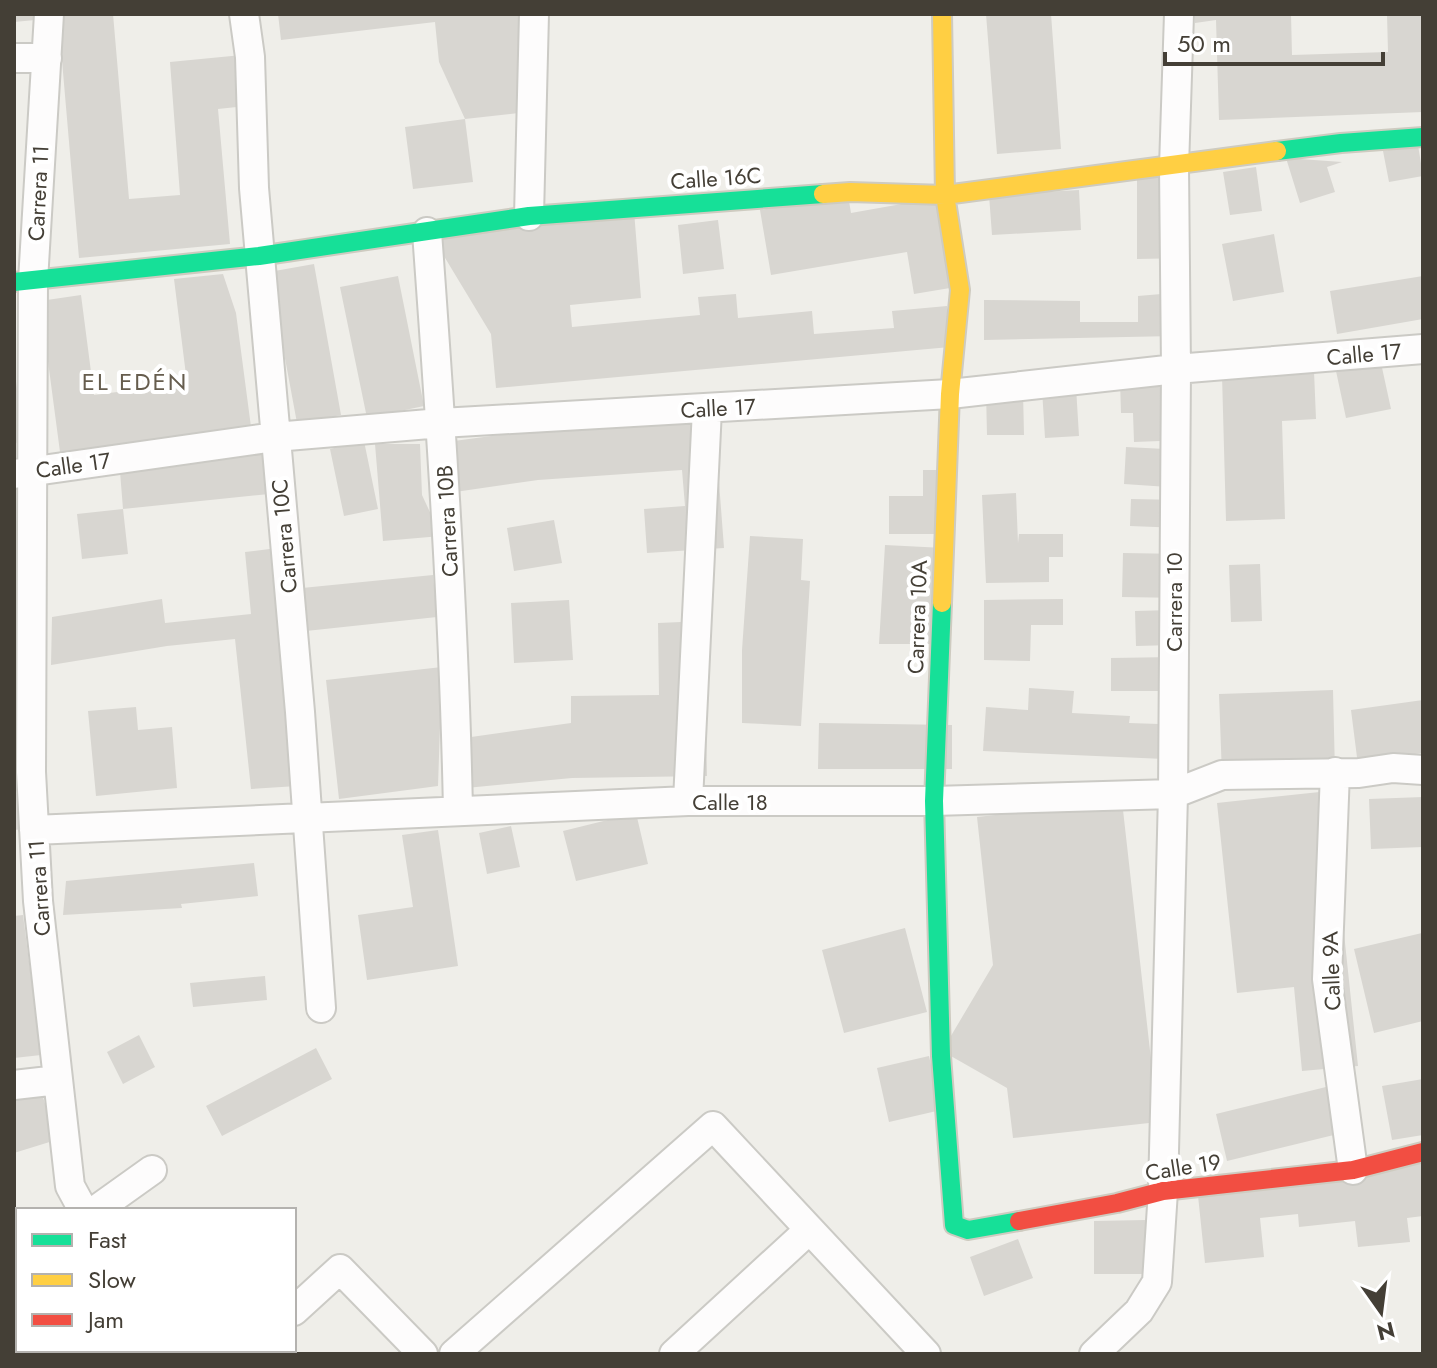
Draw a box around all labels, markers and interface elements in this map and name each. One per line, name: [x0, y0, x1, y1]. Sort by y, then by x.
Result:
scale bar: [1165, 16, 1383, 66]
text: 50 m: [1177, 26, 1231, 61]
street label: Carrera 11: [20, 144, 56, 242]
street label: Calle 16C: [669, 159, 763, 197]
street label: Calle 17: [1325, 335, 1403, 373]
district label: EL EDÉN: [82, 364, 188, 399]
street label: Calle 17: [680, 390, 757, 426]
street label: Calle 17: [34, 444, 113, 486]
street label: Carrera 10B: [428, 464, 466, 578]
street label: Carrera 10C: [263, 477, 305, 595]
street label: Carrera 10: [1158, 552, 1190, 652]
street label: Carrera 10A: [899, 559, 935, 675]
street label: Calle 18: [692, 786, 768, 818]
street label: Carrera 11: [20, 839, 58, 937]
street label: Calle 9A: [1314, 930, 1348, 1011]
street label: Calle 19: [1143, 1145, 1223, 1189]
legend: [16, 1208, 296, 1352]
text: Fast: [88, 1222, 126, 1257]
text: Slow: [88, 1262, 136, 1297]
north arrow: [1341, 1272, 1421, 1352]
text: Jam: [85, 1302, 124, 1337]
text: N: [1373, 1314, 1398, 1349]

